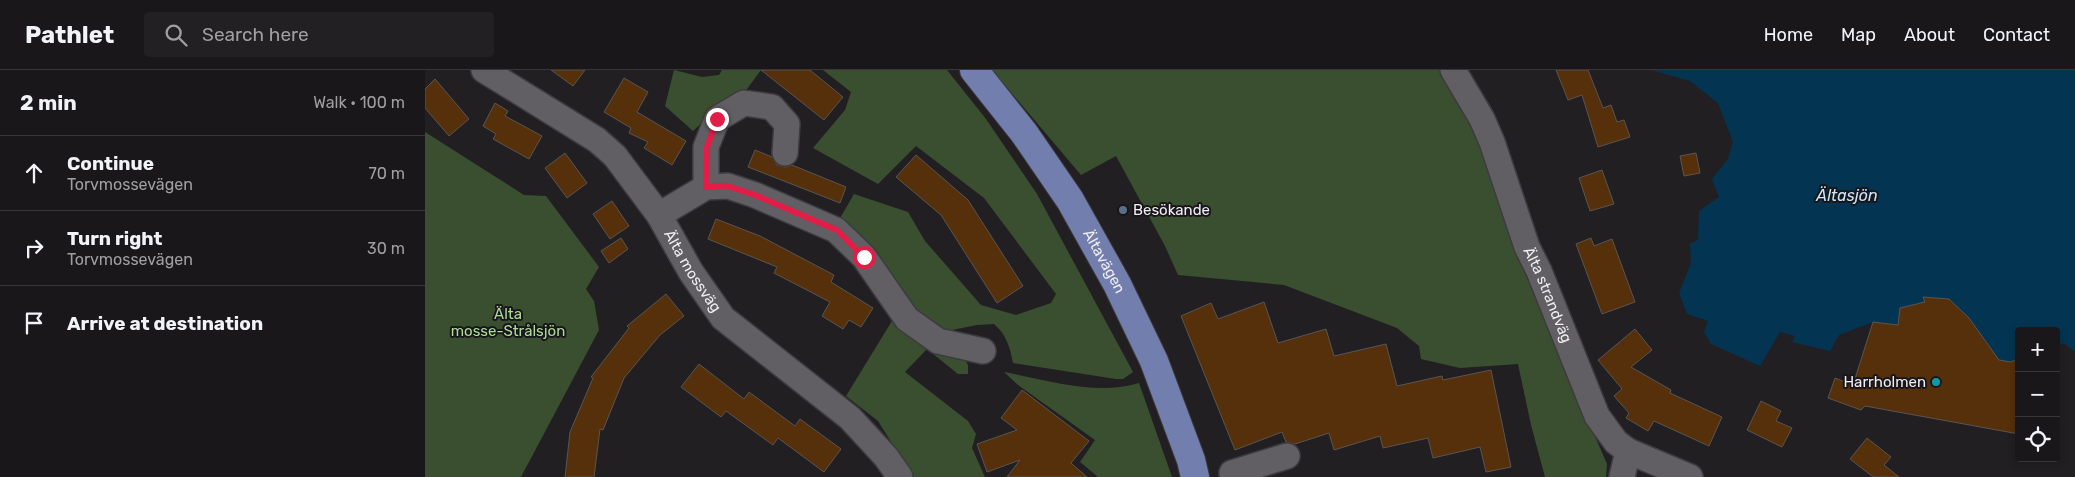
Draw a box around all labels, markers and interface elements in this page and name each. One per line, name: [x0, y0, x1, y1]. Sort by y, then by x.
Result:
search box: [144, 12, 494, 57]
text: Pathlet: [25, 21, 114, 49]
icon: search: [162, 21, 190, 49]
text: Search here: [202, 23, 309, 46]
text: Home: [1764, 24, 1813, 46]
text: Map: [1841, 24, 1876, 46]
text: About: [1904, 24, 1955, 46]
text: Contact: [1983, 24, 2050, 46]
text: 2 min: [20, 90, 77, 115]
text: Walk · 100 m: [313, 93, 405, 112]
route end: [706, 108, 729, 131]
text: Continue: [67, 152, 154, 175]
icon: ahead: [20, 159, 48, 187]
text: 70 m: [368, 164, 405, 183]
text: Torvmossevägen: [67, 175, 193, 194]
water label: Ältasjön: [1815, 186, 1878, 205]
place label: Besökande: [1133, 201, 1210, 219]
marker: Besökande: [1117, 204, 1129, 216]
street label: Ältavägen: [1079, 226, 1129, 296]
text: Turn right: [67, 227, 162, 250]
street label: Älta mossväg: [660, 227, 725, 316]
icon: right: [20, 234, 48, 262]
text: 30 m: [367, 239, 405, 258]
street label: Älta strandväg: [1519, 244, 1576, 345]
route start: [853, 246, 876, 269]
text: Torvmossevägen: [67, 250, 193, 269]
park label: Älta mosse-Strålsjön: [451, 305, 565, 340]
icon: arrive: [20, 309, 48, 337]
text: Arrive at destination: [67, 312, 263, 335]
map controls: [2015, 327, 2060, 462]
button: +: [2015, 327, 2060, 372]
button: −: [2015, 372, 2060, 417]
place label: Harrholmen: [1843, 373, 1926, 391]
marker: Harrholmen: [1930, 376, 1942, 388]
button: locate: [2015, 417, 2060, 462]

